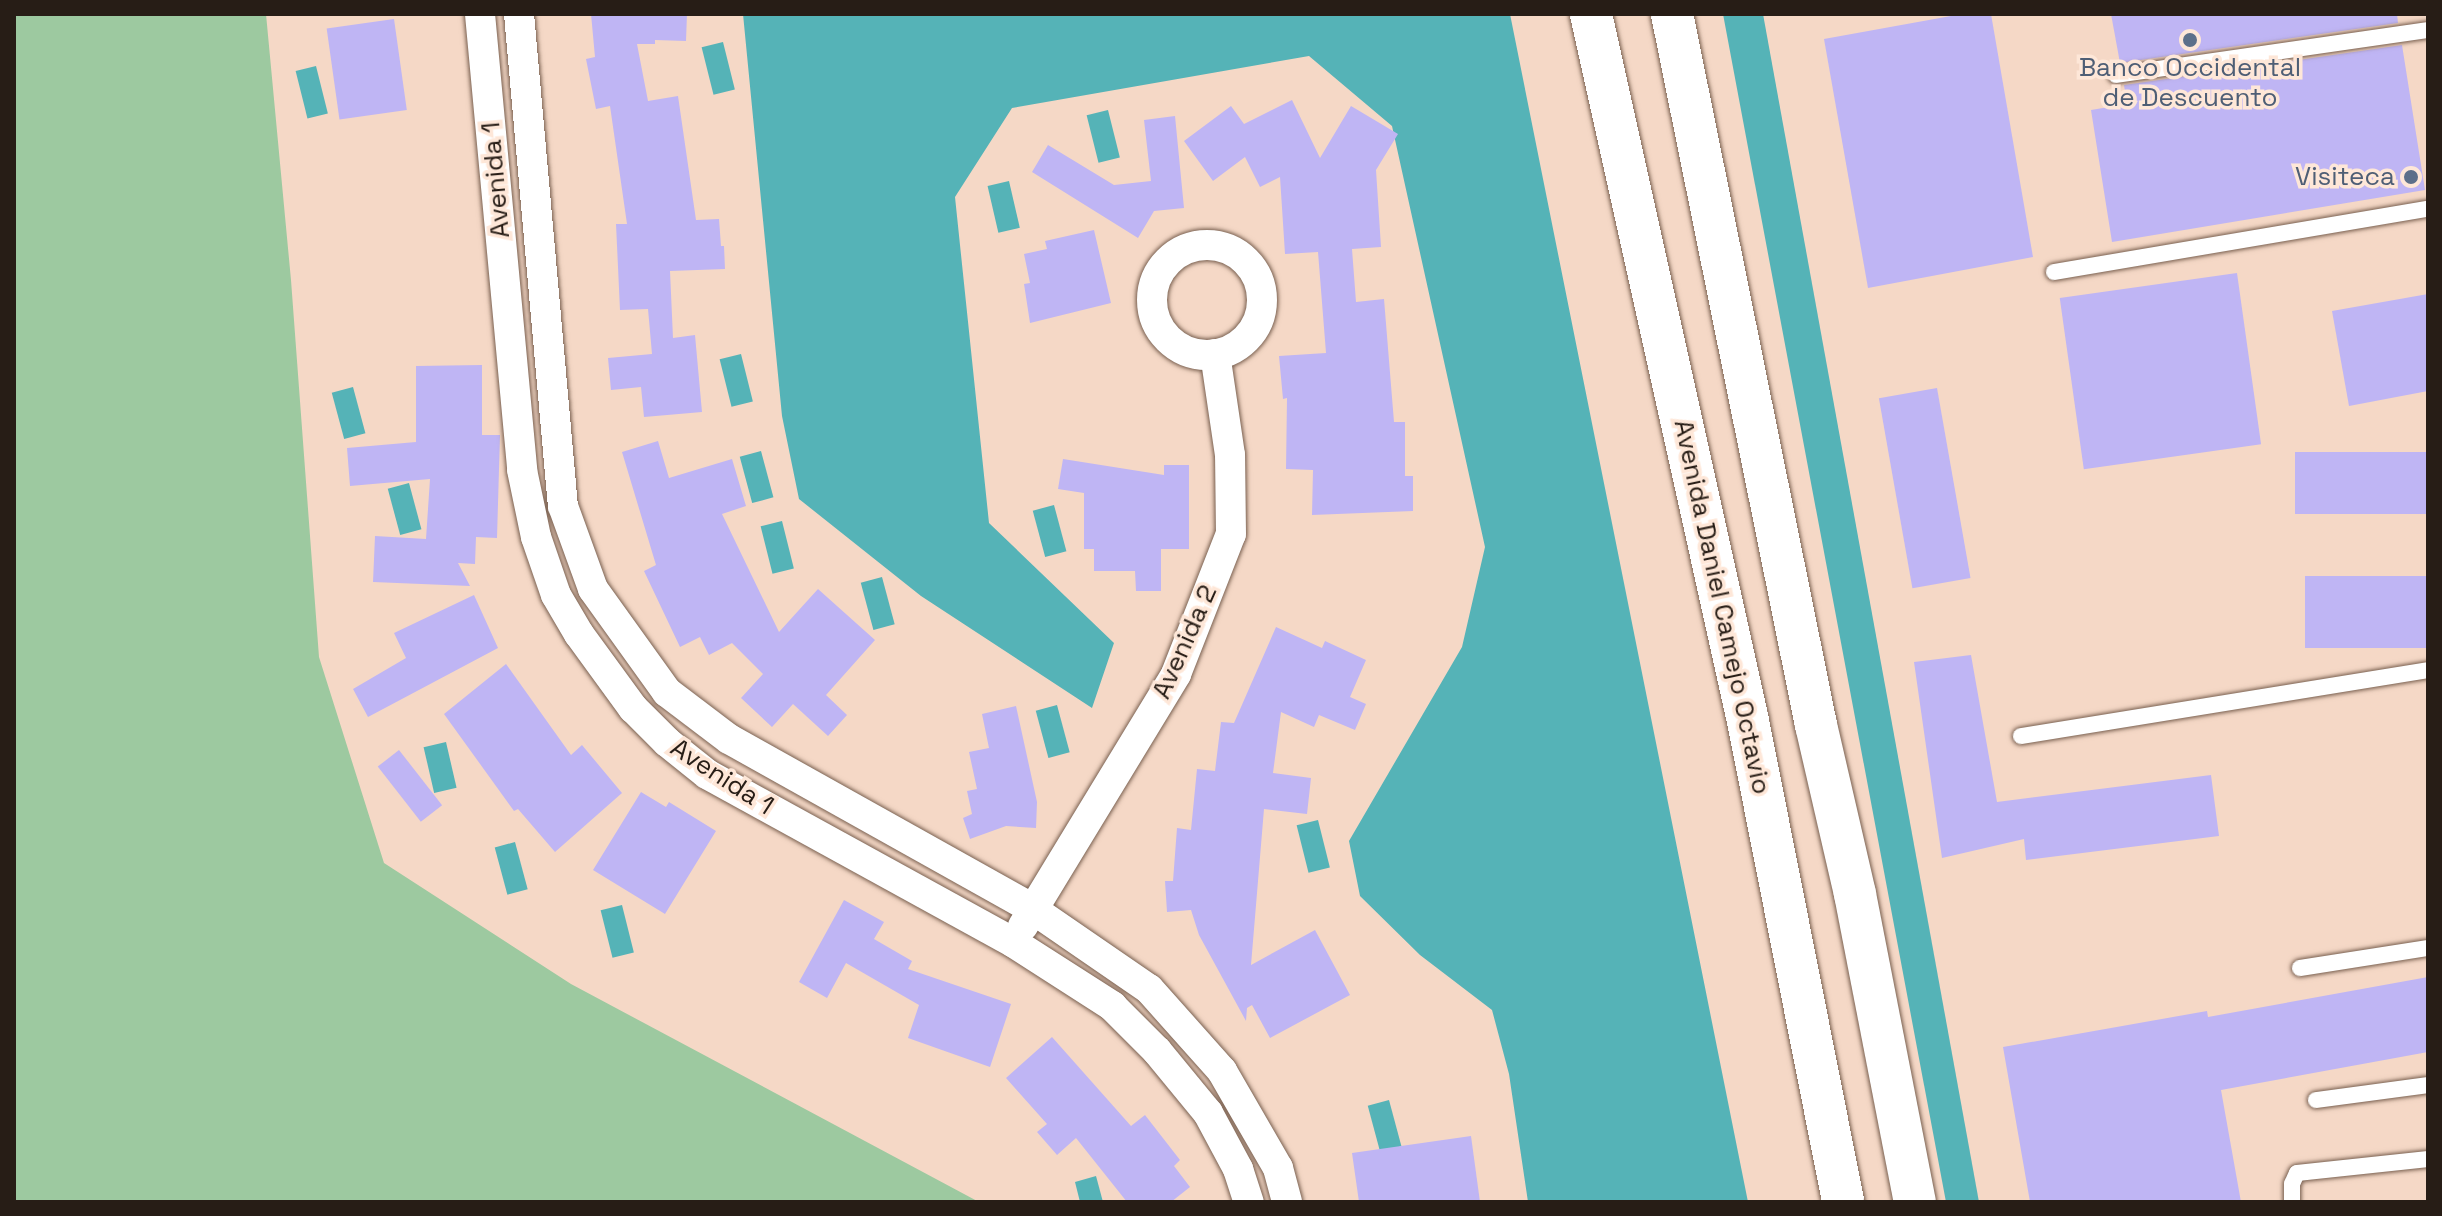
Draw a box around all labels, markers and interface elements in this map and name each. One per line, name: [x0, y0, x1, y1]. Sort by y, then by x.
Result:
marker: Banco Occidental de Descuento: [2181, 31, 2199, 49]
place label: Banco Occidental de Descuento: [2079, 52, 2301, 114]
street label: Avenida 1: [475, 121, 517, 239]
place label: Visiteca: [2295, 161, 2395, 193]
marker: Visiteca: [2402, 168, 2420, 186]
street label: Avenida Daniel Camejo Octavio: [1667, 417, 1777, 797]
street label: Avenida 2: [1146, 580, 1224, 704]
street label: Avenida 1: [665, 732, 779, 822]

